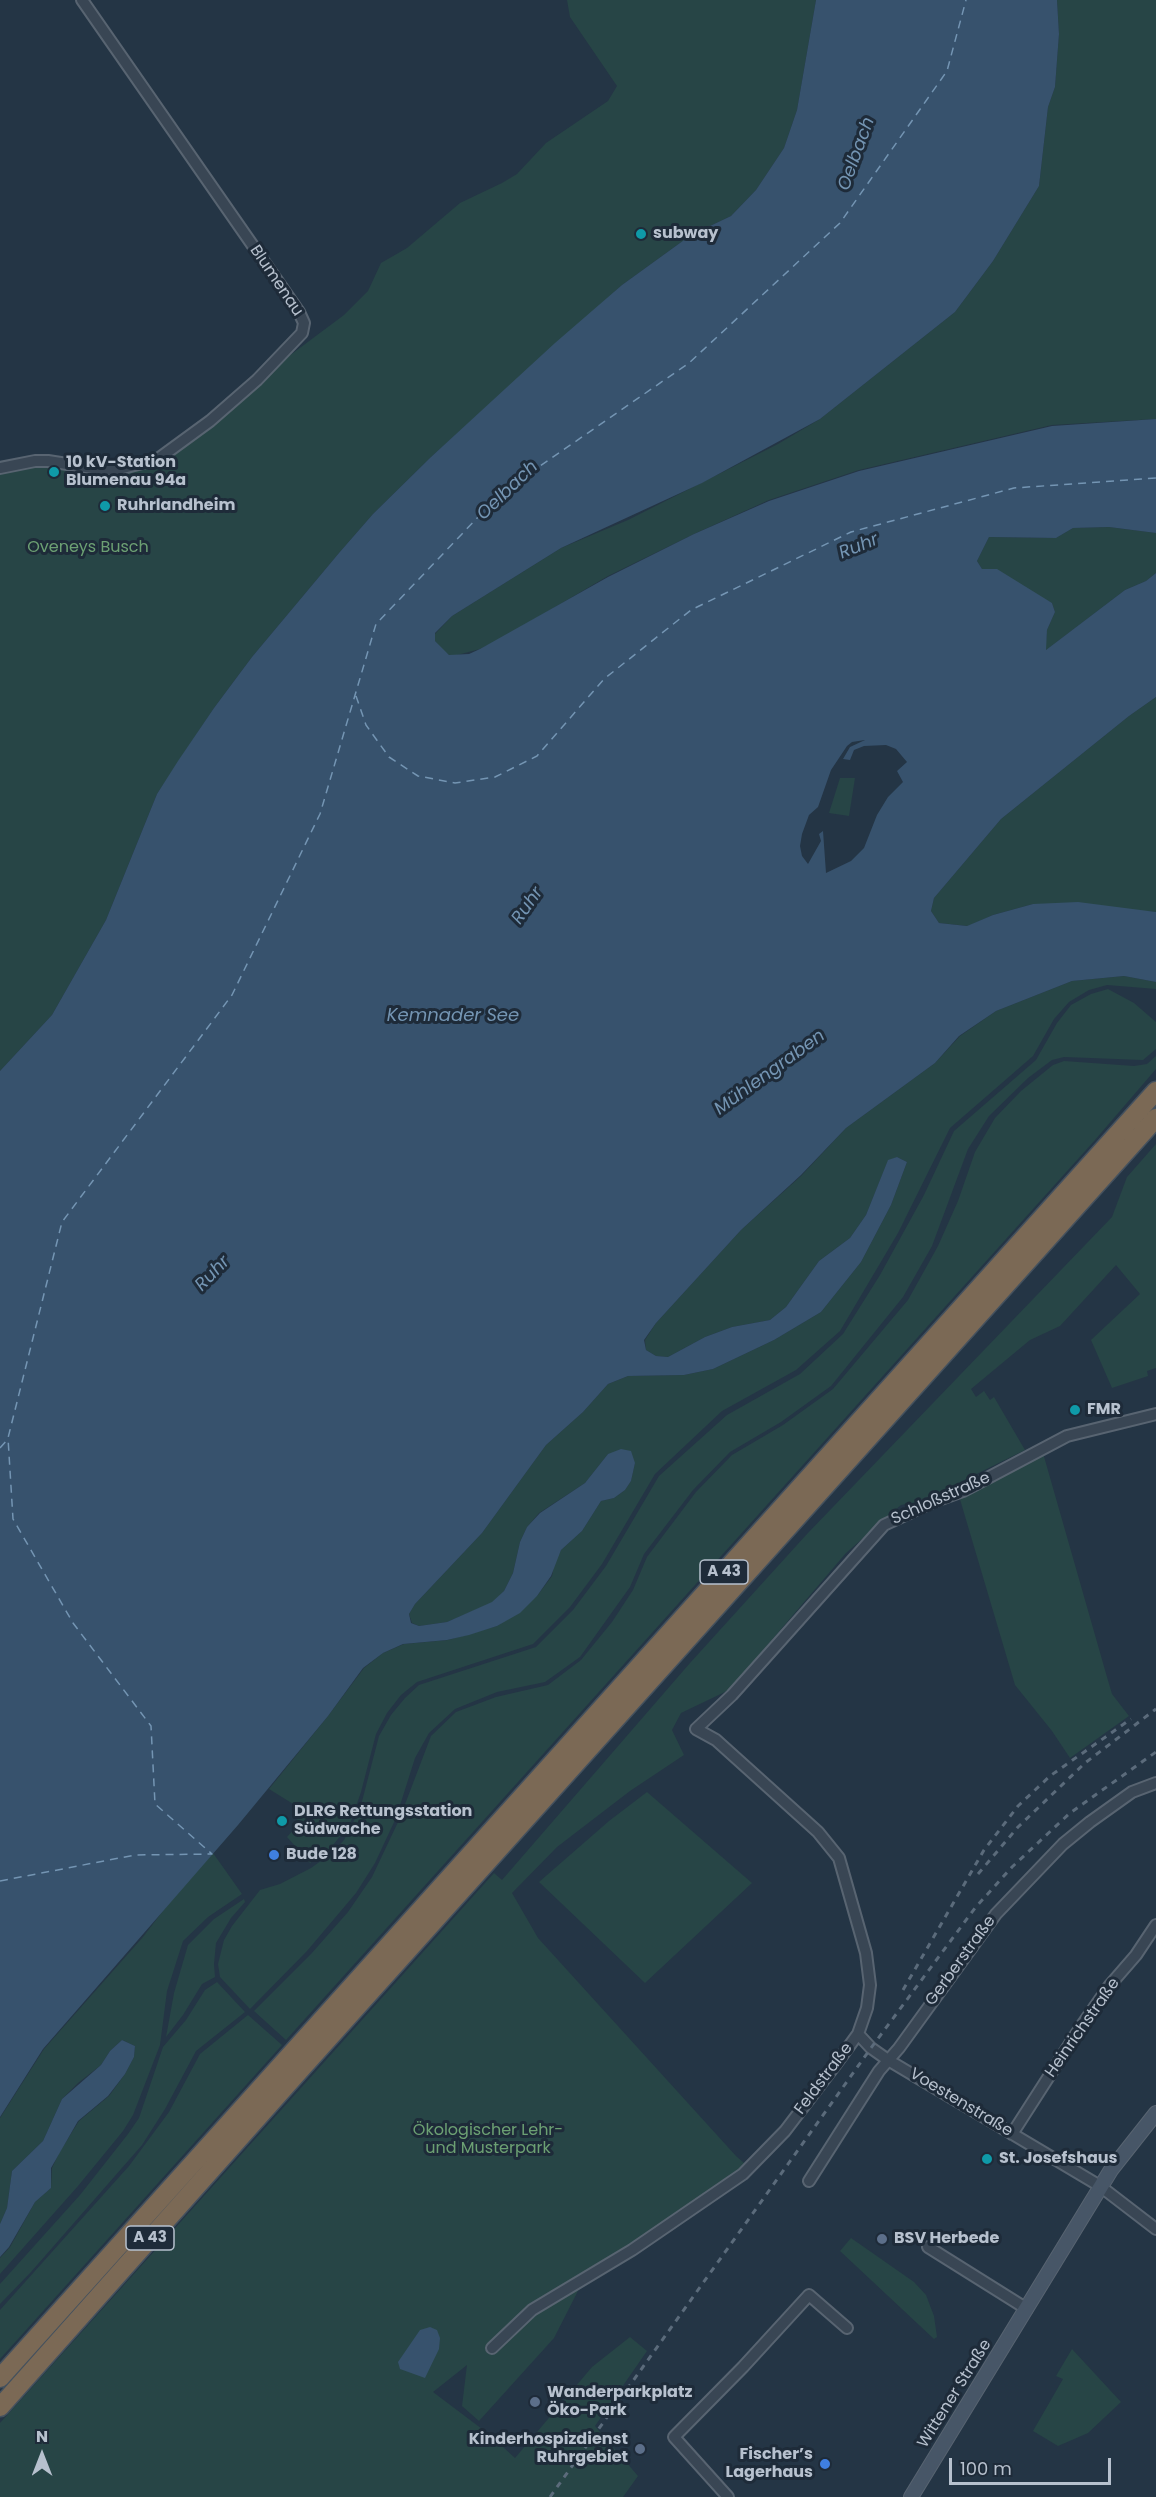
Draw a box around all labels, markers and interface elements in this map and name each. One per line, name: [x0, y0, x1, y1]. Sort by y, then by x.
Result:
water label: Oelbach: [834, 114, 880, 194]
place label: subway: [653, 224, 718, 244]
marker: subway: [634, 227, 648, 241]
street label: Blumenau: [245, 242, 307, 320]
place label: 10 kV-Station Blumenau 94a: [66, 453, 186, 491]
water label: Oelbach: [473, 457, 543, 525]
marker: 10 kV-Station Blumenau 94a: [47, 465, 61, 479]
place label: Ruhrlandheim: [117, 496, 235, 516]
marker: Ruhrlandheim: [98, 499, 112, 513]
water label: Ruhr: [836, 529, 882, 565]
park label: Oveneys Busch: [27, 538, 149, 558]
water label: Ruhr: [507, 883, 549, 929]
water label: Kemnader See: [387, 1005, 519, 1027]
water label: Mühlengraben: [710, 1026, 830, 1120]
water label: Ruhr: [191, 1252, 235, 1296]
place label: FMR: [1087, 1400, 1121, 1420]
marker: FMR: [1068, 1403, 1082, 1417]
street label: Schloßstraße: [889, 1469, 993, 1529]
road number: A 43: [700, 1560, 748, 1584]
place label: DLRG Rettungsstation Südwache: [294, 1802, 472, 1840]
marker: DLRG Rettungsstation Südwache: [275, 1814, 289, 1828]
place label: Bude 128: [286, 1845, 357, 1865]
marker: Bude 128: [267, 1848, 281, 1862]
street label: Gerberstraße: [922, 1912, 1000, 2010]
street label: Heinrichstraße: [1042, 1975, 1124, 2081]
street label: Feldstraße: [791, 2039, 857, 2119]
street label: Voestenstraße: [906, 2065, 1016, 2141]
park label: Ökologischer Lehr- und Musterpark: [413, 2121, 563, 2159]
place label: St. Josefshaus: [999, 2149, 1118, 2169]
marker: St. Josefshaus: [980, 2152, 994, 2166]
road number: A 43: [126, 2226, 174, 2250]
place label: BSV Herbede: [894, 2229, 999, 2249]
marker: BSV Herbede: [875, 2232, 889, 2246]
street label: Wittener Straße: [914, 2336, 996, 2452]
place label: Wanderparkplatz Öko-Park: [547, 2383, 692, 2421]
marker: Wanderparkplatz Öko-Park: [528, 2395, 542, 2409]
north arrow: [12, 2425, 72, 2485]
text: N: [36, 2425, 48, 2448]
place label: Kinderhospizdienst Ruhrgebiet: [469, 2430, 628, 2468]
marker: Kinderhospizdienst Ruhrgebiet: [633, 2442, 647, 2456]
place label: Fischer’s Lagerhaus: [726, 2445, 813, 2483]
scale bar: [952, 2446, 1114, 2484]
text: 100 m: [960, 2456, 1012, 2481]
marker: Fischer’s Lagerhaus: [818, 2457, 832, 2471]

